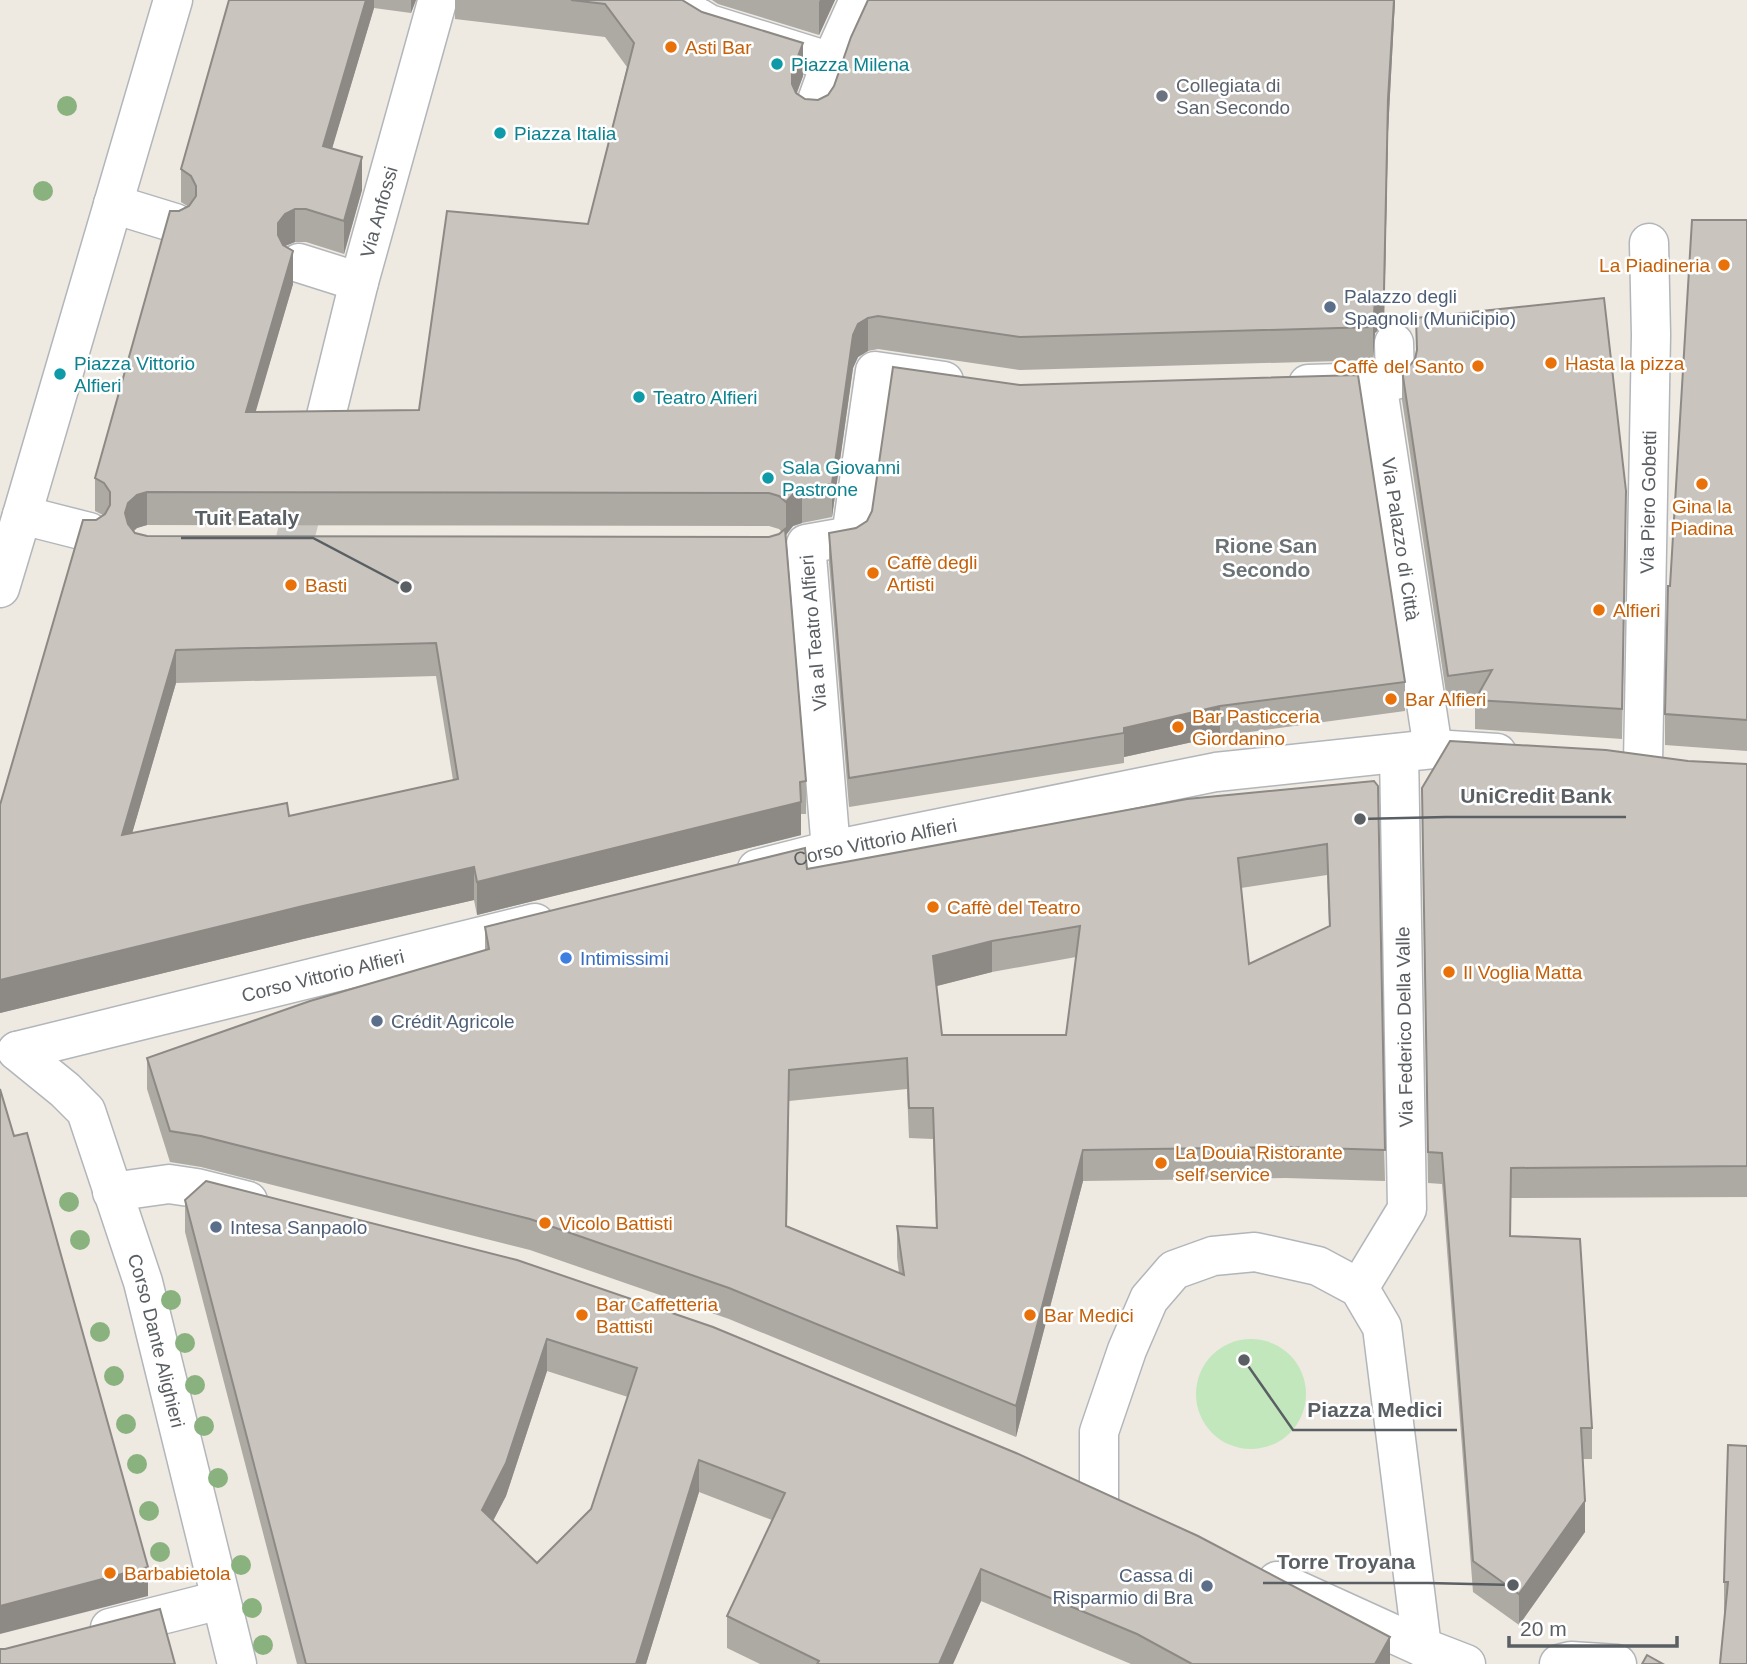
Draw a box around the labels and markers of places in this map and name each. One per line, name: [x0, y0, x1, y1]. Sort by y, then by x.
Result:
place label: Asti Bar: [685, 37, 752, 58]
marker: Asti Bar: [663, 39, 679, 55]
place label: Piazza Milena: [791, 54, 910, 75]
marker: Piazza Milena: [769, 56, 785, 72]
place label: Collegiata di San Secondo: [1176, 75, 1290, 118]
marker: Collegiata di San Secondo: [1154, 88, 1170, 104]
place label: Piazza Italia: [514, 123, 617, 144]
marker: Piazza Italia: [492, 125, 508, 141]
place label: La Piadineria: [1599, 255, 1710, 276]
marker: La Piadineria: [1716, 257, 1732, 273]
place label: Palazzo degli Spagnoli (Municipio): [1344, 286, 1516, 329]
marker: Palazzo degli Spagnoli (Municipio): [1322, 299, 1338, 315]
place label: Piazza Vittorio Alfieri: [74, 353, 195, 396]
place label: Hasta la pizza: [1565, 353, 1685, 374]
marker: Hasta la pizza: [1543, 355, 1559, 371]
place label: Caffè del Santo: [1333, 356, 1464, 377]
marker: Caffè del Santo: [1470, 358, 1486, 374]
marker: Piazza Vittorio Alfieri: [52, 366, 68, 382]
place label: Teatro Alfieri: [653, 387, 758, 408]
marker: Teatro Alfieri: [631, 389, 647, 405]
place label: Sala Giovanni Pastrone: [782, 457, 900, 500]
marker: Sala Giovanni Pastrone: [760, 470, 776, 486]
marker: Gina la Piadina: [1694, 476, 1710, 492]
callout: Tuit Eataly: [181, 496, 313, 538]
place label: Gina la Piadina: [1670, 496, 1734, 539]
place label: Caffè degli Artisti: [887, 552, 978, 595]
marker: Caffè degli Artisti: [865, 565, 881, 581]
place label: Basti: [305, 575, 347, 596]
marker: Basti: [283, 577, 299, 593]
place label: Alfieri: [1613, 600, 1661, 621]
marker: Alfieri: [1591, 602, 1607, 618]
place label: Bar Alfieri: [1405, 689, 1486, 710]
marker: Bar Alfieri: [1383, 691, 1399, 707]
place label: Bar Pasticceria Giordanino: [1192, 706, 1320, 749]
marker: Bar Pasticceria Giordanino: [1170, 719, 1186, 735]
callout: UniCredit Bank: [1446, 775, 1626, 817]
place label: Caffè del Teatro: [947, 897, 1080, 918]
marker: Caffè del Teatro: [925, 899, 941, 915]
place label: Intimissimi: [580, 948, 669, 969]
marker: Intimissimi: [558, 950, 574, 966]
place label: Il Voglia Matta: [1463, 962, 1583, 983]
marker: Il Voglia Matta: [1441, 964, 1457, 980]
place label: Crédit Agricole: [391, 1011, 515, 1032]
marker: Crédit Agricole: [369, 1013, 385, 1029]
place label: La Douia Ristorante self service: [1175, 1142, 1343, 1185]
marker: La Douia Ristorante self service: [1153, 1155, 1169, 1171]
place label: Vicolo Battisti: [559, 1213, 673, 1234]
marker: Vicolo Battisti: [537, 1215, 553, 1231]
place label: Intesa Sanpaolo: [230, 1217, 367, 1238]
marker: Intesa Sanpaolo: [208, 1219, 224, 1235]
place label: Bar Caffetteria Battisti: [596, 1294, 719, 1337]
place label: Bar Medici: [1044, 1305, 1134, 1326]
marker: Bar Caffetteria Battisti: [574, 1307, 590, 1323]
marker: Bar Medici: [1022, 1307, 1038, 1323]
callout: Piazza Medici: [1293, 1388, 1457, 1430]
callout: Torre Troyana: [1263, 1541, 1429, 1583]
place label: Barbabietola: [124, 1563, 231, 1584]
marker: Barbabietola: [102, 1565, 118, 1581]
place label: Cassa di Risparmio di Bra: [1053, 1565, 1193, 1608]
marker: Cassa di Risparmio di Bra: [1199, 1578, 1215, 1594]

